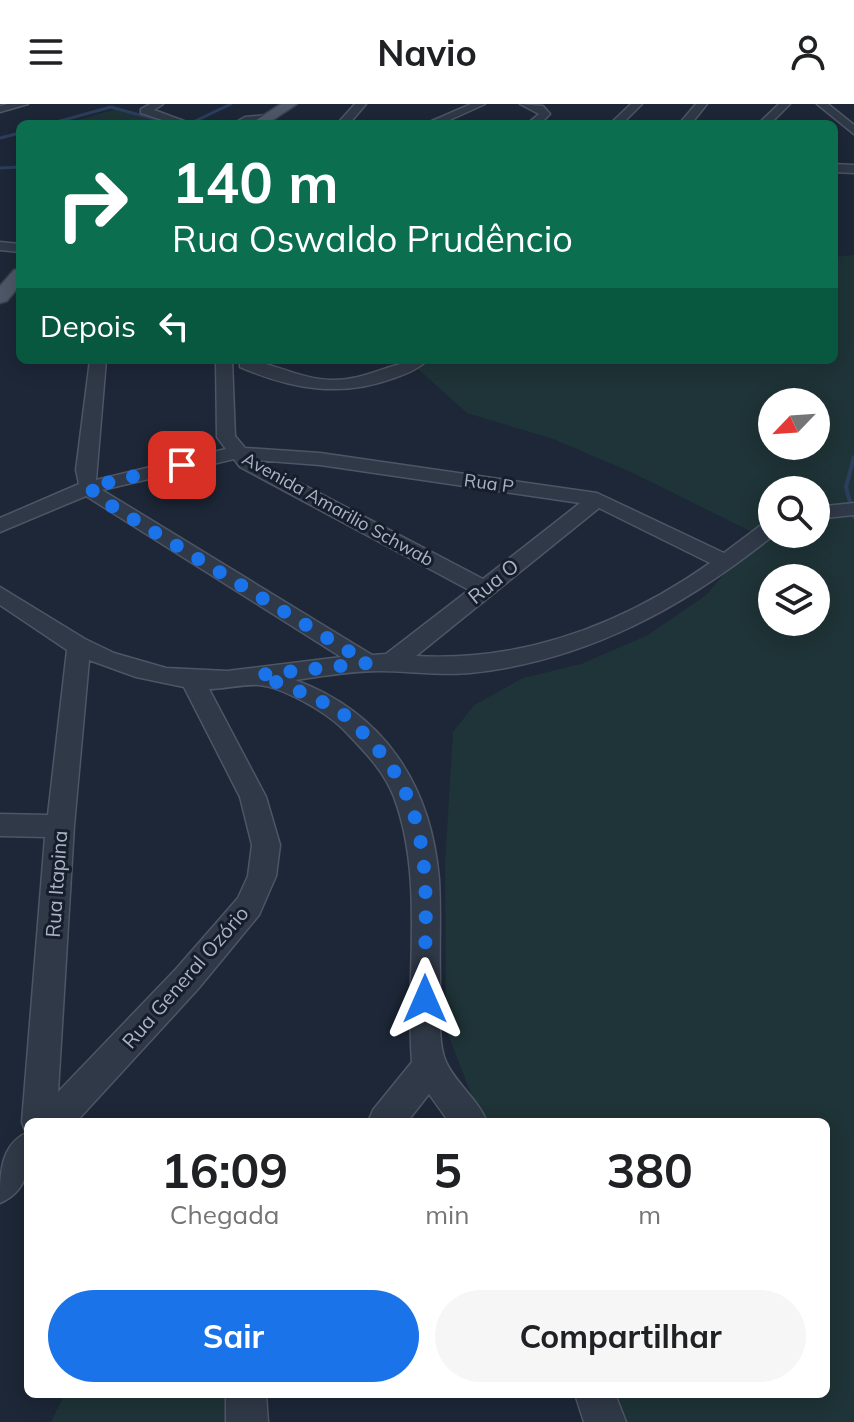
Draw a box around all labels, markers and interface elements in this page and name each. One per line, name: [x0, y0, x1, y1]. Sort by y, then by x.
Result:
icon: menu: [24, 30, 68, 74]
text: Navio: [377, 30, 477, 75]
icon: person: [786, 30, 830, 74]
text: 140 m: [172, 147, 339, 217]
icon: right: [40, 152, 144, 256]
text: Rua Oswaldo Prudêncio: [172, 216, 573, 261]
icon: left: [152, 304, 196, 348]
text: Depois: [40, 307, 136, 345]
north arrow: [758, 388, 830, 460]
map controls: [758, 388, 830, 636]
pin: [148, 431, 216, 499]
icon: arrive: [160, 443, 204, 487]
street label: Avenida Amarilio Schwab: [238, 447, 438, 571]
street label: Rua P: [463, 468, 515, 498]
button: search: [758, 476, 830, 548]
street label: Rua O: [463, 553, 523, 609]
button: layers: [758, 564, 830, 636]
street label: Rua Itapina: [40, 830, 72, 938]
street label: Rua General Ozório: [116, 901, 254, 1053]
position arrow: [383, 957, 467, 1041]
text: 16:09: [161, 1140, 288, 1200]
text: 5: [433, 1140, 462, 1200]
text: 380: [607, 1140, 693, 1200]
text: Chegada: [170, 1198, 279, 1231]
text: min: [425, 1198, 469, 1231]
text: m: [638, 1198, 661, 1231]
button: Sair: [48, 1290, 419, 1382]
button: Compartilhar: [435, 1290, 806, 1382]

